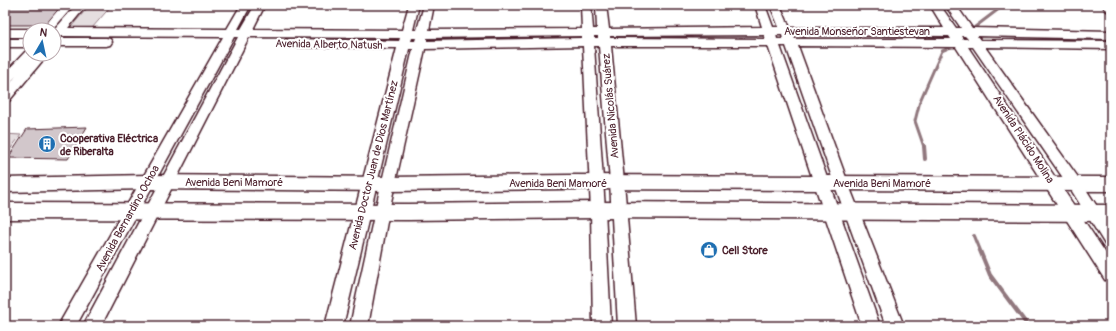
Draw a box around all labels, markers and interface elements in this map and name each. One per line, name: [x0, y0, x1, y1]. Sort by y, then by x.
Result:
north arrow: [22, 22, 62, 62]
street label: Avenida Monseñor Santiestevan: [784, 25, 930, 38]
text: N: [39, 26, 49, 40]
street label: Avenida Alberto Natush: [275, 37, 383, 52]
street label: Avenida Nicolás Suárez: [599, 53, 622, 159]
street label: Avenida Doctor Juan de Dios Martínez: [346, 79, 401, 251]
street label: Avenida Plácido Molina: [990, 93, 1057, 186]
place label: Cooperativa Eléctrica de Riberalta: [60, 132, 158, 158]
building icon: Cooperativa Eléctrica de Riberalta: [37, 134, 57, 154]
street label: Avenida Bernardino Ochoa: [93, 163, 162, 273]
street label: Avenida Beni Mamoré: [185, 176, 283, 189]
street label: Avenida Beni Mamoré: [509, 177, 607, 190]
street label: Avenida Beni Mamoré: [833, 177, 931, 190]
shop icon: Cell Store: [699, 240, 719, 260]
place label: Cell Store: [722, 244, 768, 257]

